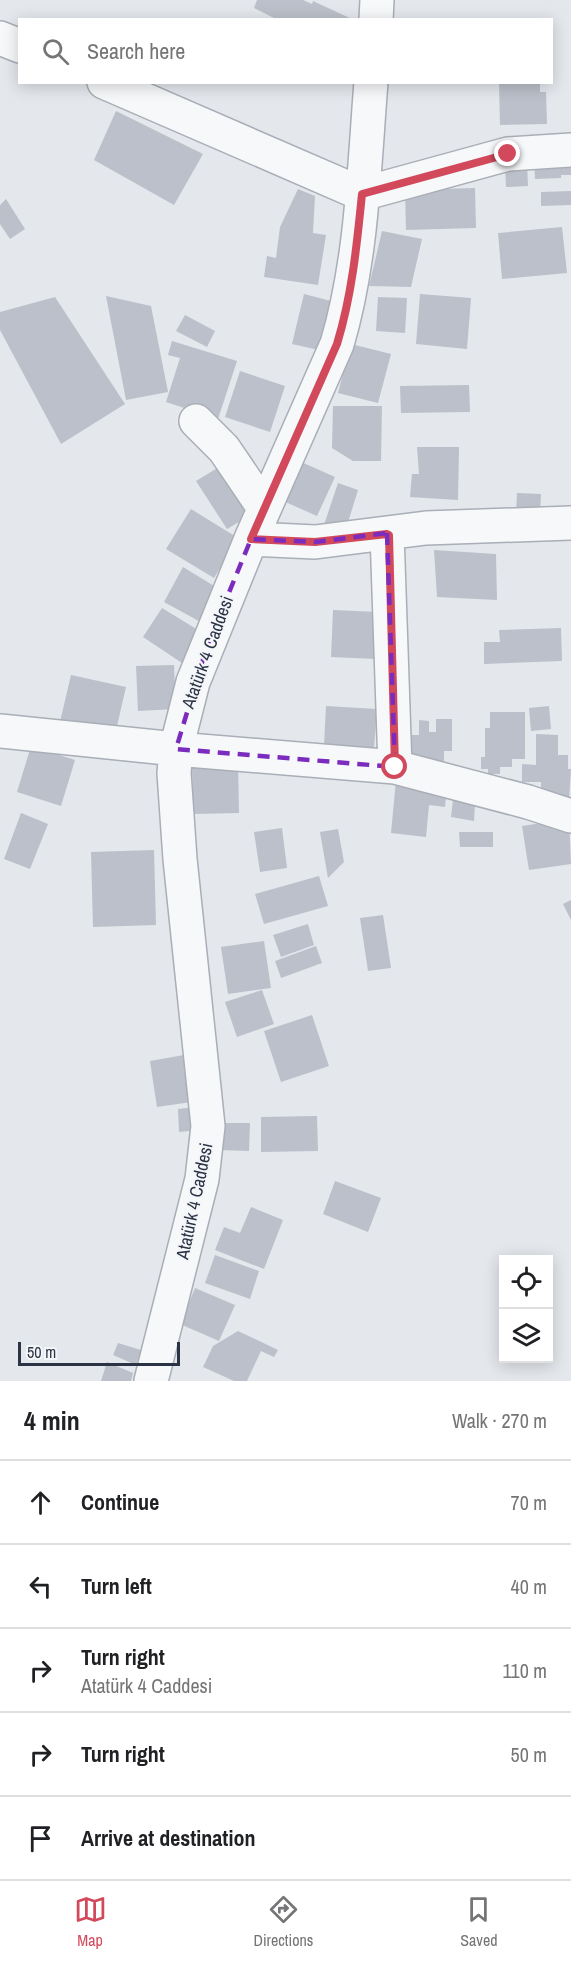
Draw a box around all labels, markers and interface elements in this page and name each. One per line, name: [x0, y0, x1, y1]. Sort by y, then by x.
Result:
search box: [18, 18, 553, 84]
icon: search: [39, 35, 72, 68]
text: Search here: [87, 36, 185, 66]
route end: [494, 140, 520, 166]
street label: Atatürk 4 Caddesi: [175, 592, 239, 713]
route start: [381, 753, 407, 779]
street label: Atatürk 4 Caddesi: [169, 1141, 219, 1262]
map controls: [499, 1255, 553, 1363]
button: locate: [499, 1255, 553, 1309]
button: layers: [499, 1309, 553, 1363]
scale bar: [18, 1339, 180, 1366]
text: 50 m: [27, 1341, 56, 1363]
text: 4 min: [24, 1403, 80, 1438]
text: Walk · 270 m: [452, 1407, 547, 1434]
icon: ahead: [24, 1486, 57, 1519]
text: Continue: [81, 1487, 159, 1517]
text: 70 m: [511, 1489, 547, 1516]
icon: left: [24, 1570, 57, 1603]
text: Turn left: [81, 1571, 152, 1601]
text: 40 m: [511, 1573, 547, 1600]
text: Turn right: [81, 1642, 165, 1672]
icon: right: [24, 1654, 57, 1687]
text: 110 m: [503, 1657, 547, 1684]
text: Atatürk 4 Caddesi: [81, 1672, 212, 1699]
icon: right: [24, 1738, 57, 1771]
text: Turn right: [81, 1739, 165, 1769]
text: 50 m: [511, 1741, 547, 1768]
icon: arrive: [24, 1822, 57, 1855]
text: Arrive at destination: [81, 1823, 255, 1853]
tab: Map: [74, 1893, 107, 1951]
tab: Directions: [254, 1893, 313, 1951]
tab: Saved: [460, 1893, 498, 1951]

